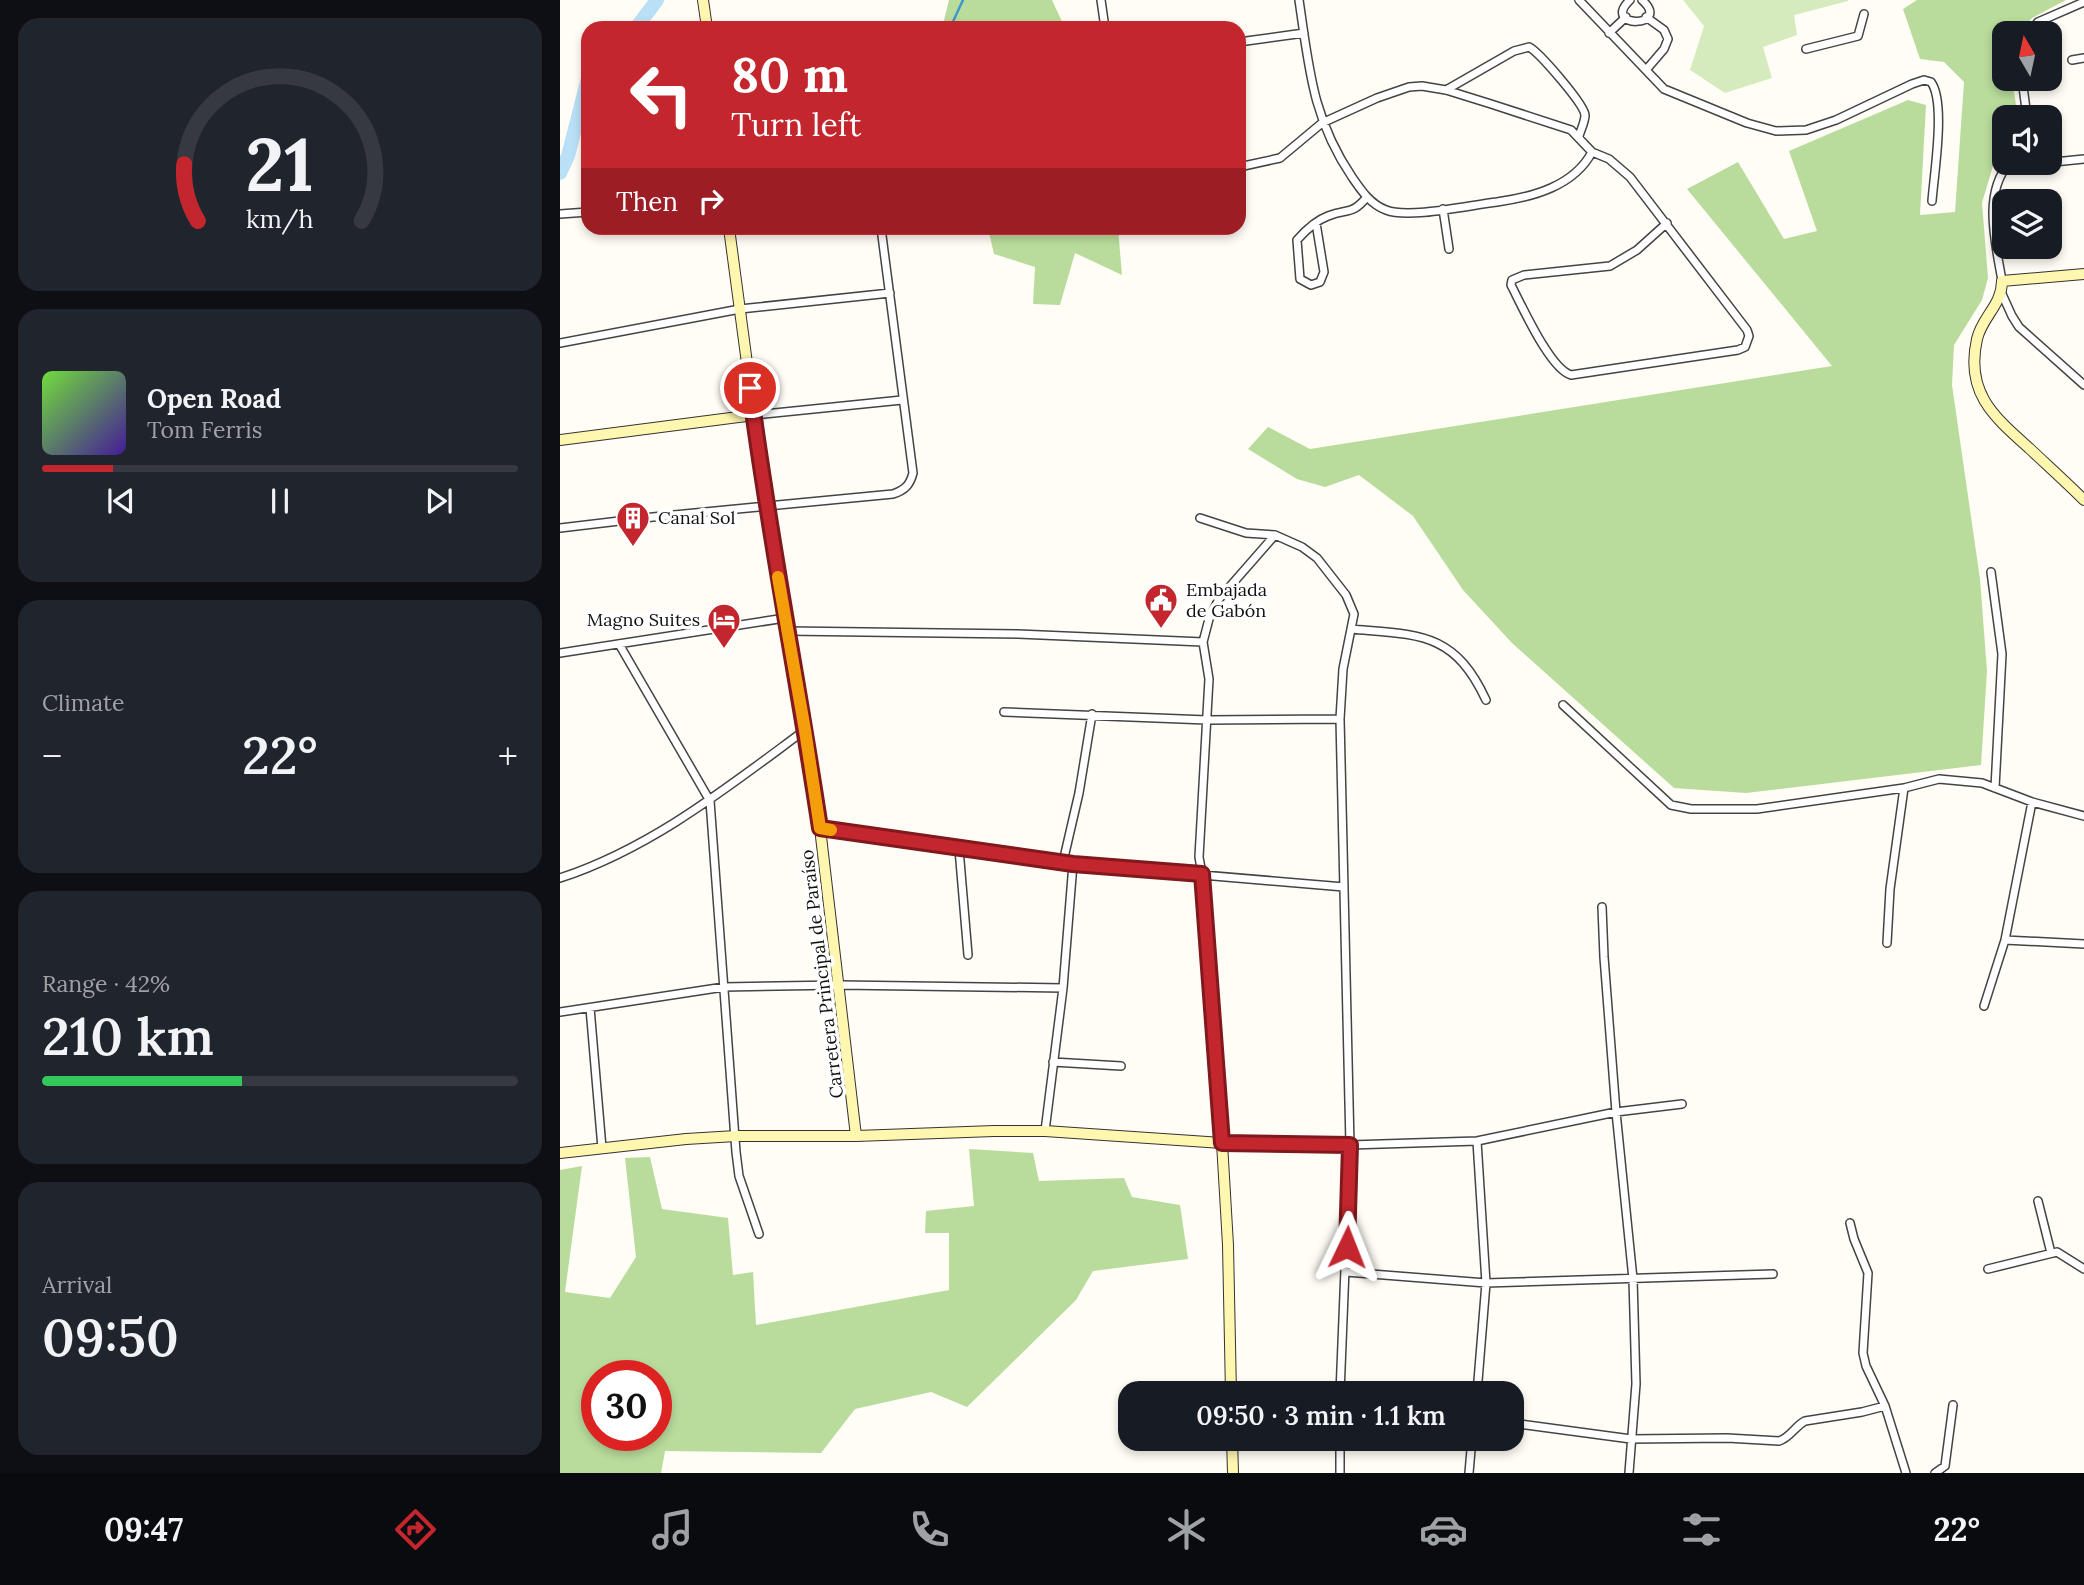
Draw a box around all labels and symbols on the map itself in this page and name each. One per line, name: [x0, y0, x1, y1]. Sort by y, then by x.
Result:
north arrow: [1992, 21, 2062, 91]
pin: [720, 358, 780, 418]
building icon: Canal Sol: [614, 499, 652, 548]
place label: Canal Sol: [658, 506, 735, 529]
place label: Embajada de Gabón: [1186, 578, 1267, 622]
public building icon: Embajada de Gabón: [1142, 581, 1180, 630]
hotel icon: Magno Suites: [705, 601, 743, 650]
place label: Magno Suites: [587, 608, 700, 631]
street label: Carretera Principal de Paraíso: [795, 848, 848, 1100]
position arrow: [1310, 1210, 1384, 1284]
speed limit sign: 30: [581, 1360, 672, 1451]

